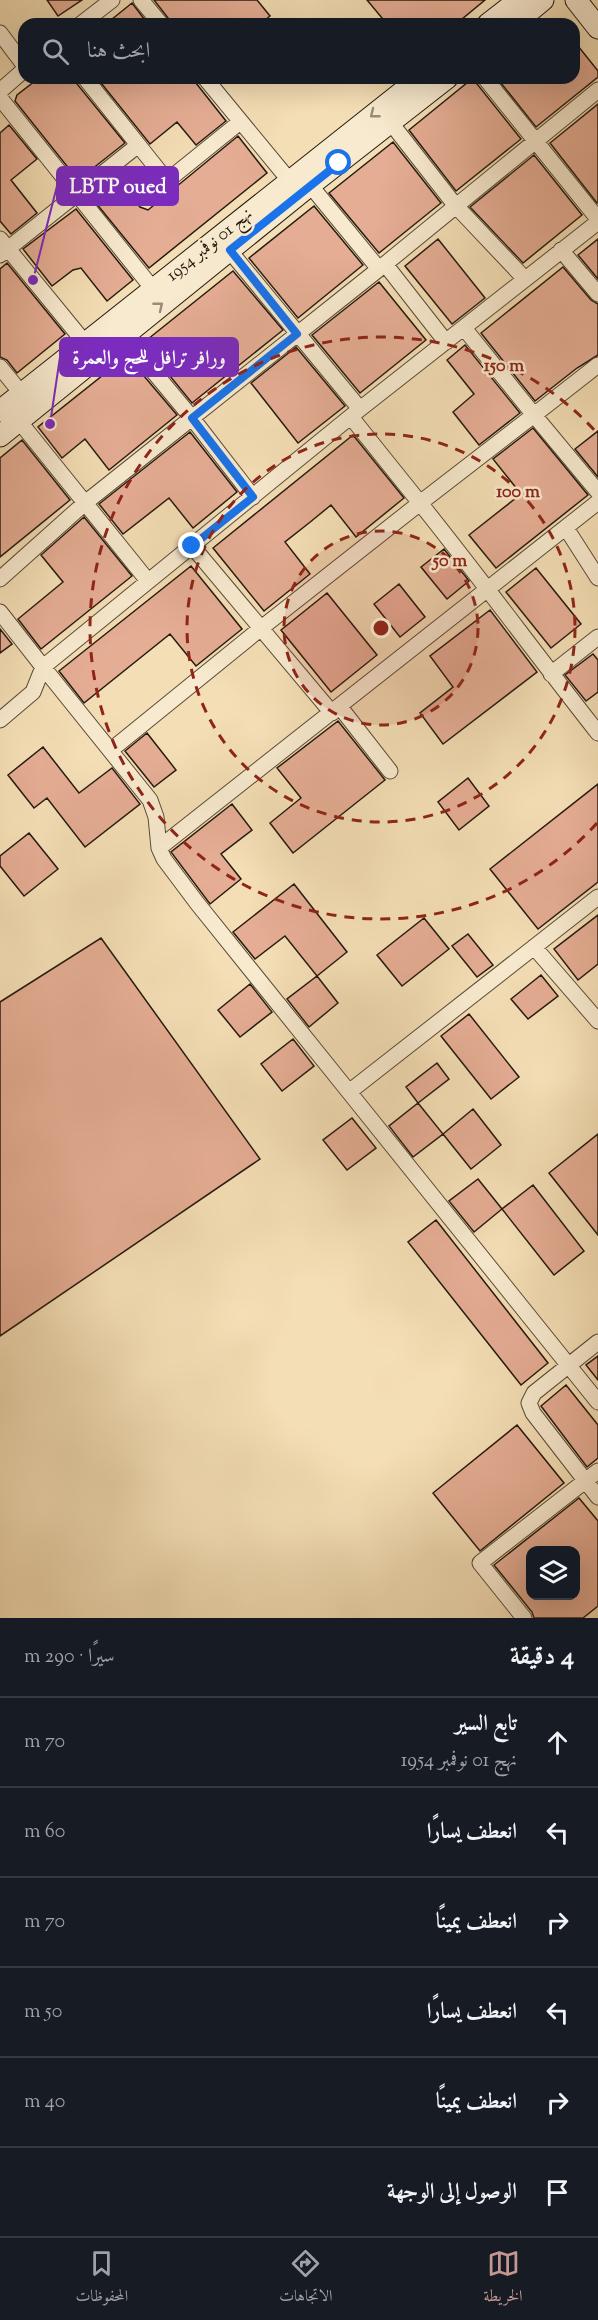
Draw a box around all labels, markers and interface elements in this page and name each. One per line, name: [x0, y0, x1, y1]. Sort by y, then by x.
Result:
search box: [18, 18, 580, 84]
icon: search: [39, 35, 72, 68]
text: ابحث هنا: [87, 36, 150, 68]
one-way arrow: [370, 107, 381, 118]
route start: [325, 149, 351, 175]
callout: LBTP oued: [57, 167, 178, 205]
text: LBTP oued: [69, 174, 167, 203]
street label: نهج 01 نوفمبر 1954: [161, 203, 260, 289]
one-way arrow: [152, 303, 163, 314]
callout: ورافر ترافل للحج والعمرة: [60, 338, 238, 376]
text: ورافر ترافل للحج والعمرة: [72, 345, 226, 375]
text: 150 m: [484, 354, 524, 380]
text: 100 m: [496, 480, 540, 506]
route end: [178, 532, 204, 558]
text: 50 m: [431, 549, 467, 575]
centre of rings: [371, 618, 391, 638]
map controls: [526, 1546, 580, 1600]
button: layers: [526, 1546, 580, 1600]
text: 4 دقيقة: [510, 1639, 574, 1676]
text: سيرًا · 290 m: [24, 1643, 115, 1672]
text: تابع السير: [455, 1709, 517, 1741]
icon: ahead: [541, 1726, 574, 1759]
text: 70 m: [24, 1728, 65, 1757]
text: نهج 01 نوفمبر 1954: [401, 1747, 517, 1776]
icon: left: [541, 1816, 574, 1849]
text: انعطف يسارًا: [427, 1817, 517, 1849]
text: 60 m: [24, 1818, 65, 1847]
icon: right: [541, 1906, 574, 1939]
text: انعطف يمينًا: [436, 1907, 517, 1939]
text: 70 m: [24, 1908, 65, 1937]
icon: left: [541, 1996, 574, 2029]
text: انعطف يسارًا: [427, 1997, 517, 2029]
text: 50 m: [24, 1998, 62, 2027]
icon: right: [541, 2086, 574, 2119]
text: انعطف يمينًا: [436, 2087, 517, 2119]
text: 40 m: [24, 2088, 65, 2117]
icon: arrive: [541, 2176, 574, 2209]
text: الوصول إلى الوجهة: [387, 2177, 517, 2209]
tab: المحفوظات: [76, 2247, 128, 2311]
tab: الاتجاهات: [279, 2247, 333, 2311]
tab: الخريطة: [484, 2247, 523, 2311]

